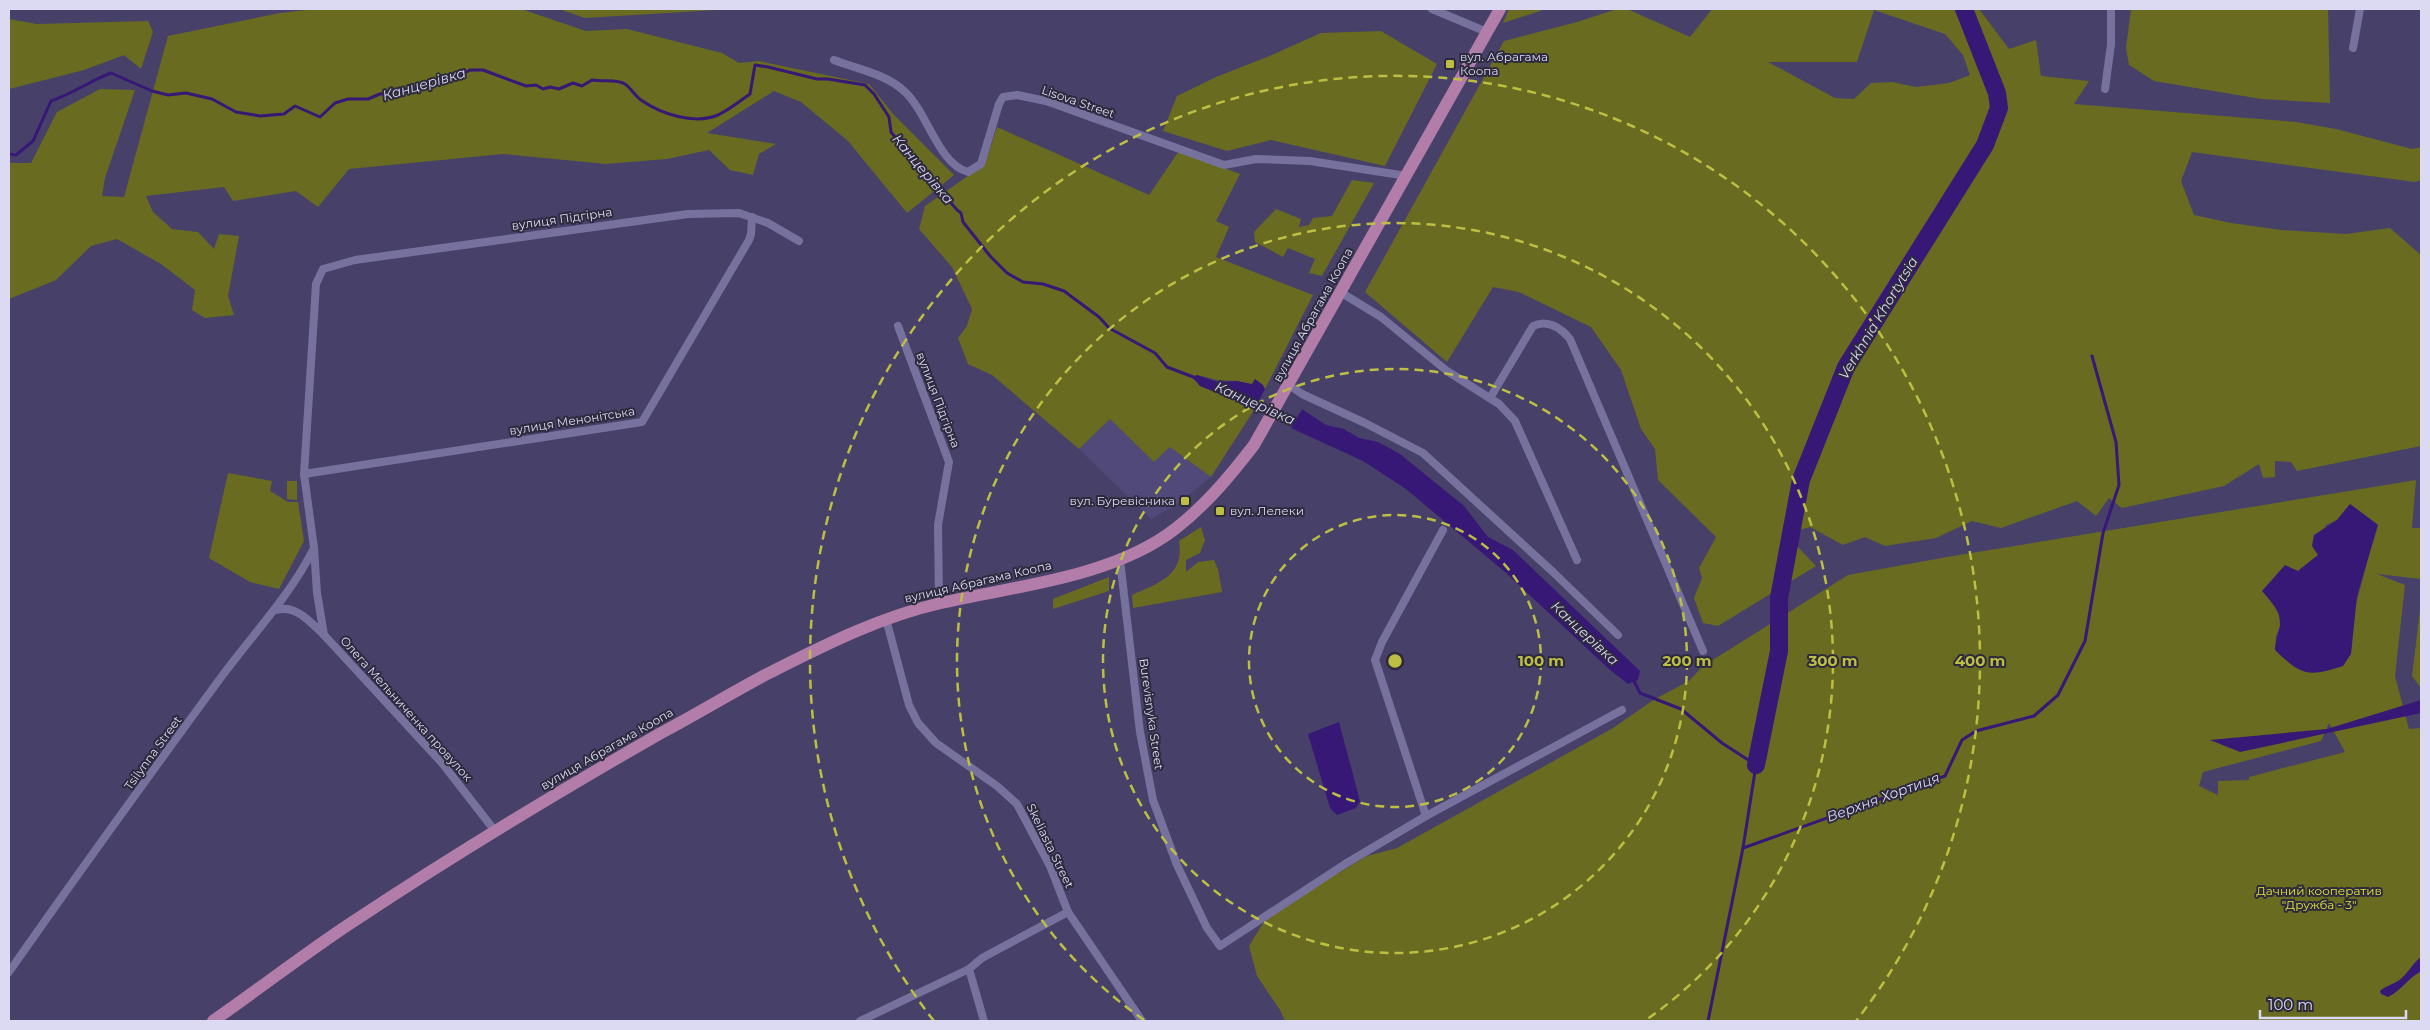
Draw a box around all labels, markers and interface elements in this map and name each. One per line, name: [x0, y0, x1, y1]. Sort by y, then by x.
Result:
place label: вул. Абрагама Коопа: [1460, 49, 1548, 78]
marker: вул. Абрагама Коопа: [1444, 58, 1456, 70]
water label: Канцерівка: [380, 63, 468, 105]
street label: Lisova Street: [1040, 82, 1117, 121]
water label: Канцерівка: [888, 130, 958, 208]
street label: вулиця Підгірна: [511, 204, 613, 233]
street label: вулиця Абрагама Коопа: [1269, 245, 1356, 384]
water label: Verkhnia Khortytsia: [1834, 253, 1922, 383]
street label: вулиця Підгірна: [913, 350, 964, 450]
water label: Канцерівка: [1212, 377, 1298, 429]
street label: вулиця Менонітська: [508, 403, 636, 438]
place label: вул. Буревісника: [1070, 493, 1175, 508]
marker: вул. Буревісника: [1179, 495, 1191, 507]
place label: вул. Лелеки: [1230, 503, 1304, 518]
marker: вул. Лелеки: [1214, 505, 1226, 517]
street label: вулиця Абрагама Коопа: [903, 557, 1053, 606]
water label: Канцерівка: [1547, 597, 1623, 669]
street label: Олега Мельниченка провулок: [337, 633, 476, 784]
text: 100 m: [1518, 651, 1564, 670]
text: 200 m: [1662, 651, 1712, 670]
text: 300 m: [1807, 651, 1858, 670]
text: 400 m: [1955, 651, 2005, 670]
centre of rings: [1386, 652, 1404, 670]
street label: Burevisnyka Street: [1136, 657, 1167, 771]
street label: вулиця Абрагама Коопа: [538, 704, 676, 793]
street label: Tsilynna Street: [121, 713, 185, 793]
water label: Верхня Хортиця: [1824, 768, 1942, 826]
street label: Skeliasta Street: [1024, 801, 1077, 891]
park label: Дачний кооператив "Дружба - 3": [2256, 883, 2382, 912]
scale bar: [2260, 988, 2406, 1020]
text: 100 m: [2268, 995, 2313, 1014]

